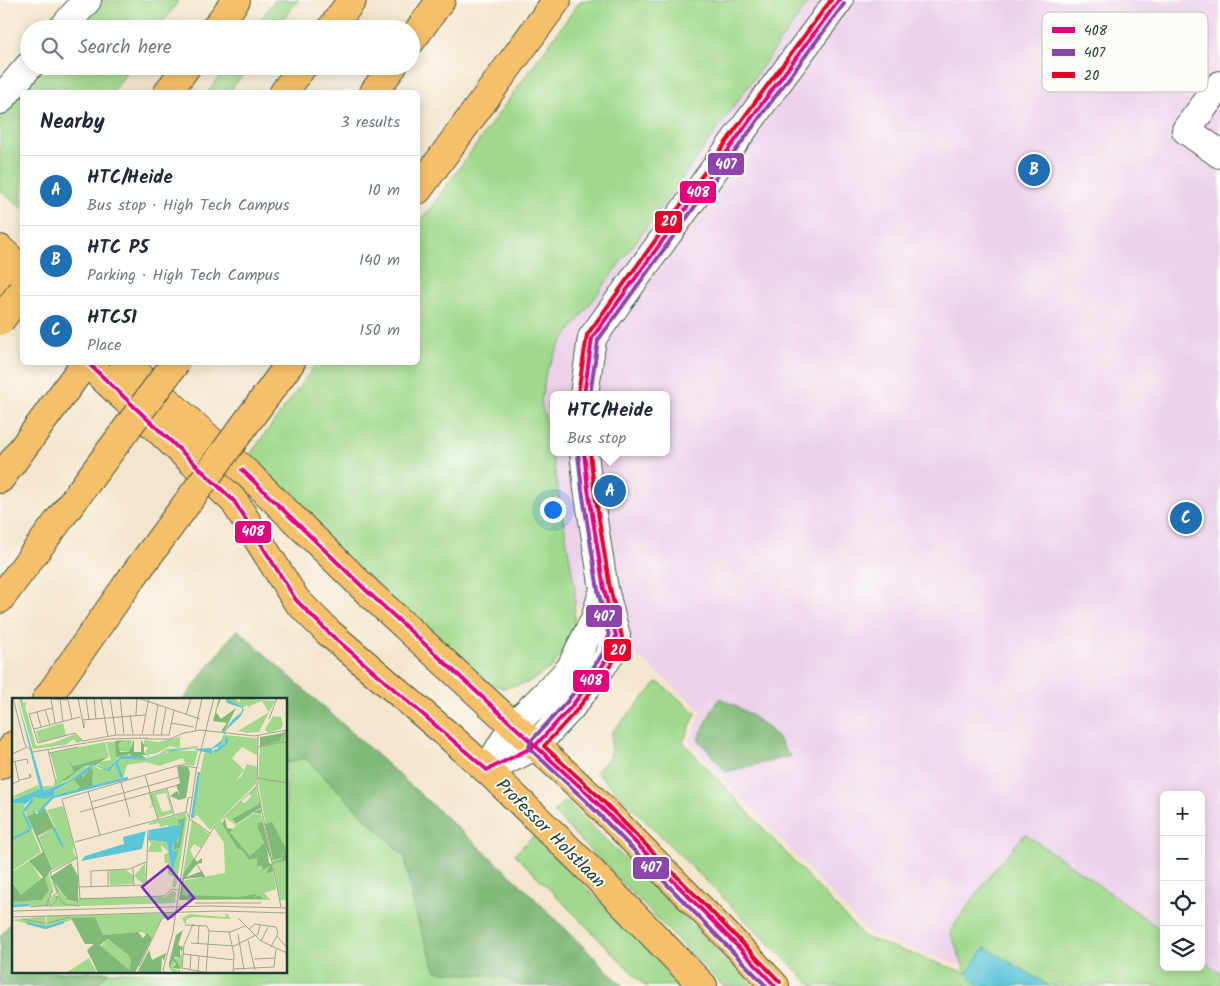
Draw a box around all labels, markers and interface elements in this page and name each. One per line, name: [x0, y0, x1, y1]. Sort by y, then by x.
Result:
legend: [1042, 12, 1208, 92]
search box: [20, 20, 420, 75]
text: 408: [1084, 20, 1108, 42]
text: Search here: [78, 33, 172, 63]
icon: search: [38, 34, 66, 62]
text: 407: [1084, 42, 1106, 64]
text: 20: [1084, 65, 1099, 87]
text: Nearby: [40, 106, 105, 139]
text: 3 results: [341, 110, 400, 135]
pin: B: [1018, 151, 1050, 189]
line badge: 407: [707, 152, 745, 176]
text: 407: [715, 154, 737, 176]
text: HTC/Heide: [87, 163, 173, 193]
text: A: [51, 178, 61, 203]
text: 10 m: [368, 178, 400, 203]
line badge: 408: [679, 180, 717, 204]
text: 408: [686, 182, 710, 204]
text: Bus stop · High Tech Campus: [87, 193, 290, 218]
line badge: 20: [654, 210, 683, 234]
text: 20: [661, 211, 677, 233]
text: HTC P5: [87, 233, 149, 263]
text: B: [51, 248, 61, 273]
text: 140 m: [359, 248, 400, 273]
text: Parking · High Tech Campus: [87, 263, 280, 288]
text: HTC51: [87, 303, 137, 333]
text: C: [51, 318, 61, 343]
text: 150 m: [359, 318, 400, 343]
text: Place: [87, 333, 121, 358]
popup: [550, 391, 670, 456]
text: HTC/Heide: [567, 396, 653, 426]
text: Bus stop: [567, 426, 626, 451]
pin: A: [594, 472, 626, 510]
your location: [540, 497, 566, 523]
pin: C: [1170, 499, 1202, 537]
line badge: 408: [234, 520, 272, 544]
text: 408: [241, 521, 265, 543]
line badge: 407: [585, 604, 623, 628]
text: 407: [593, 606, 615, 628]
line badge: 20: [603, 638, 632, 662]
text: 20: [610, 640, 626, 662]
line badge: 408: [572, 669, 610, 693]
text: 408: [579, 670, 603, 692]
inset map: [12, 698, 288, 974]
street label: Professor Holstlaan: [488, 772, 612, 896]
map controls: [1160, 791, 1205, 971]
button: +: [1160, 791, 1205, 836]
button: −: [1160, 836, 1205, 881]
line badge: 407: [632, 856, 670, 880]
text: 407: [640, 857, 662, 879]
button: locate: [1160, 881, 1205, 926]
button: layers: [1160, 926, 1205, 971]

